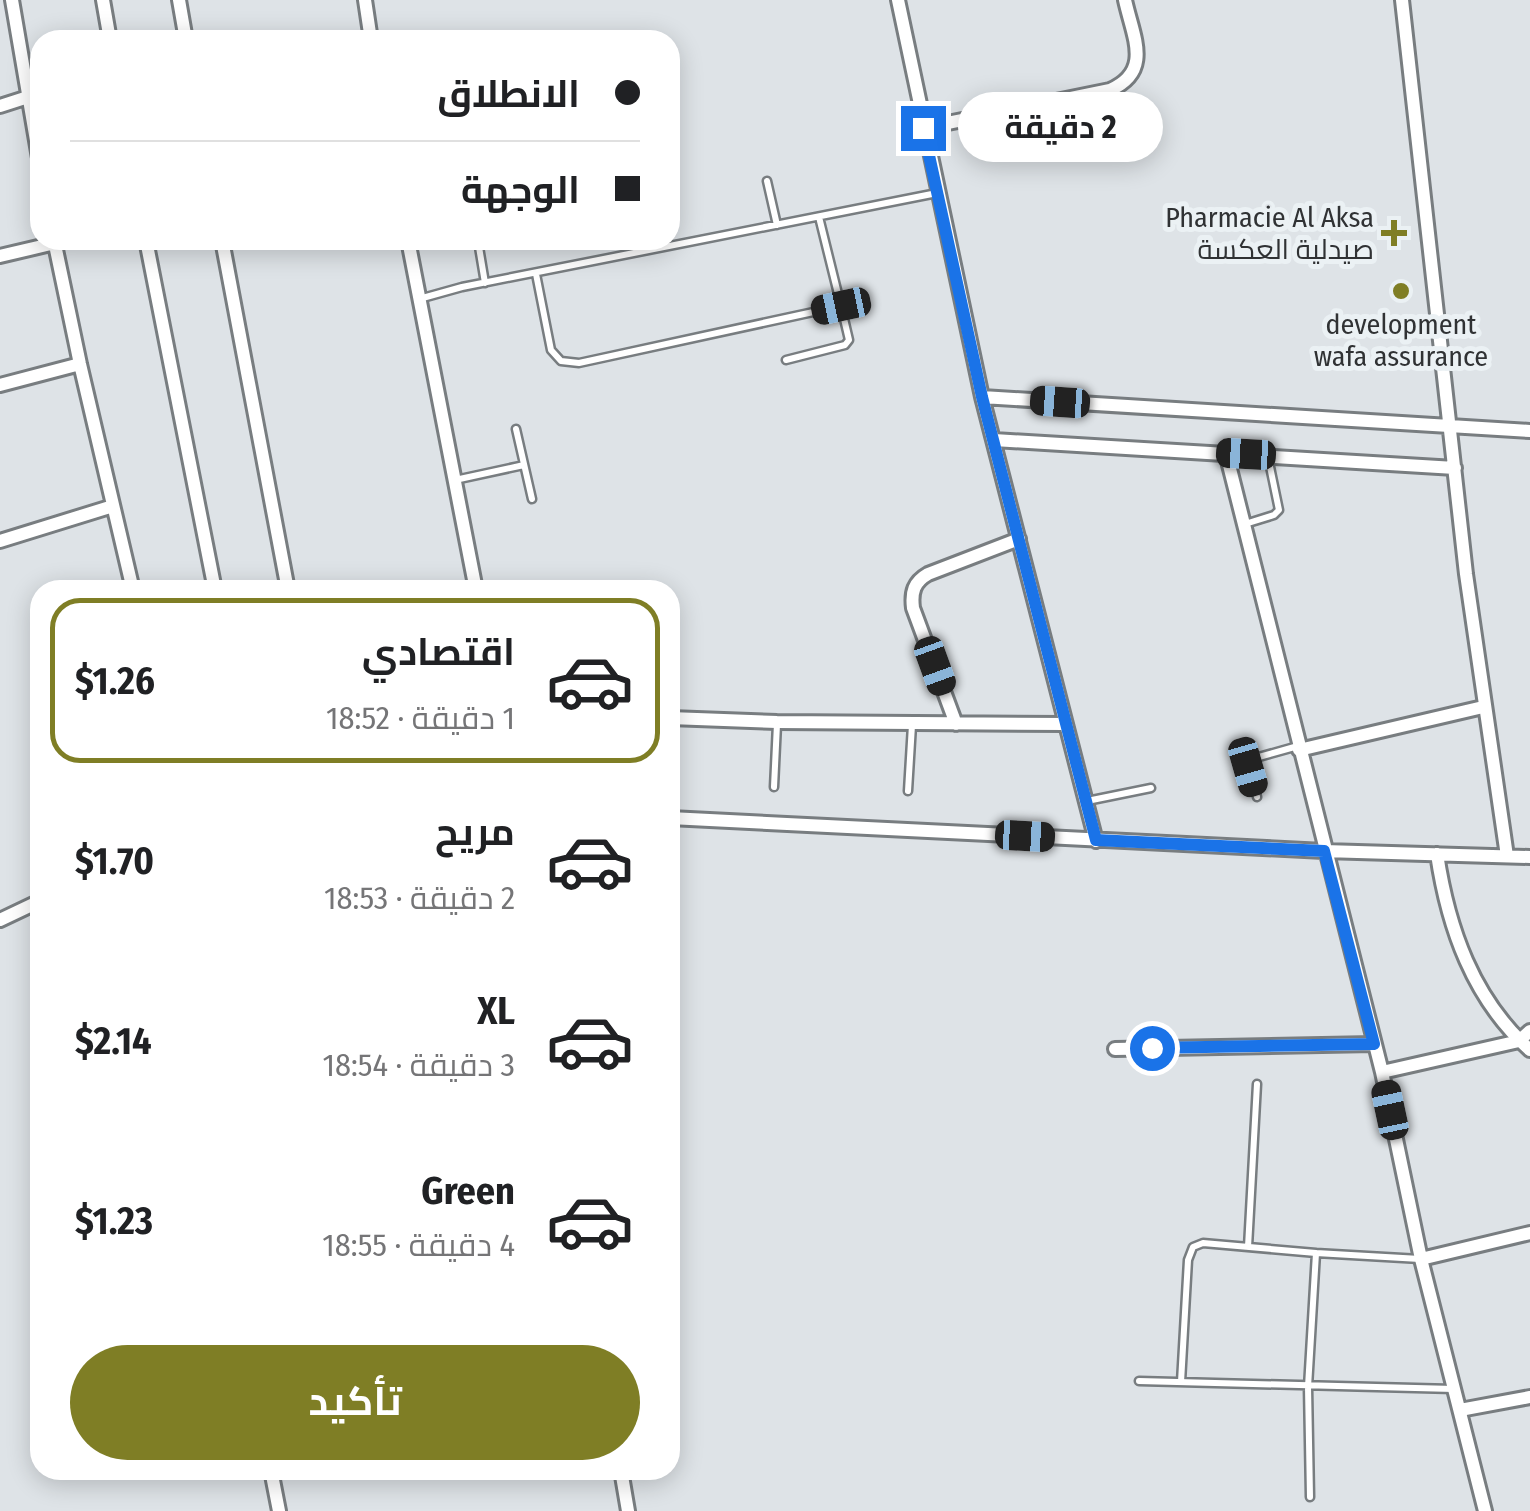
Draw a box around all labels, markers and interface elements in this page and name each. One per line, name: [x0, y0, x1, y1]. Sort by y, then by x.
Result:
text: الانطلاق: [437, 71, 580, 117]
callout: 2 دقيقة: [958, 93, 1163, 163]
route end: [901, 106, 946, 151]
text: 2 دقيقة: [1005, 108, 1116, 146]
text: الوجهة: [461, 167, 580, 213]
place label: Pharmacie Al Aksa صيدلية العكسة: [1165, 201, 1374, 266]
marker: Pharmacie Al Aksa صيدلية العكسة: [1383, 222, 1405, 244]
marker: development wafa assurance: [1390, 280, 1412, 302]
car: [809, 285, 873, 327]
place label: development wafa assurance: [1314, 308, 1488, 373]
car: [1029, 385, 1091, 419]
car: [1215, 437, 1277, 471]
text: اقتصادي: [362, 629, 515, 675]
car: [911, 633, 959, 699]
icon: car: [545, 636, 635, 726]
text: $1.26: [75, 658, 155, 704]
text: 1 دقيقة · 18:52: [326, 699, 515, 737]
car: [1225, 734, 1271, 800]
text: مريح: [435, 809, 515, 855]
icon: car: [545, 816, 635, 906]
car: [994, 819, 1056, 853]
text: $1.70: [75, 838, 154, 884]
text: 2 دقيقة · 18:53: [324, 879, 515, 917]
text: XL: [477, 988, 515, 1034]
icon: car: [545, 996, 635, 1086]
text: $2.14: [75, 1018, 152, 1064]
route start: [1130, 1026, 1175, 1071]
text: 3 دقيقة · 18:54: [322, 1046, 515, 1084]
car: [1369, 1078, 1411, 1142]
text: Green: [421, 1168, 515, 1214]
icon: car: [545, 1176, 635, 1266]
text: $1.23: [75, 1198, 153, 1244]
text: 4 دقيقة · 18:55: [322, 1226, 515, 1264]
button: تأكيد: [70, 1345, 640, 1460]

